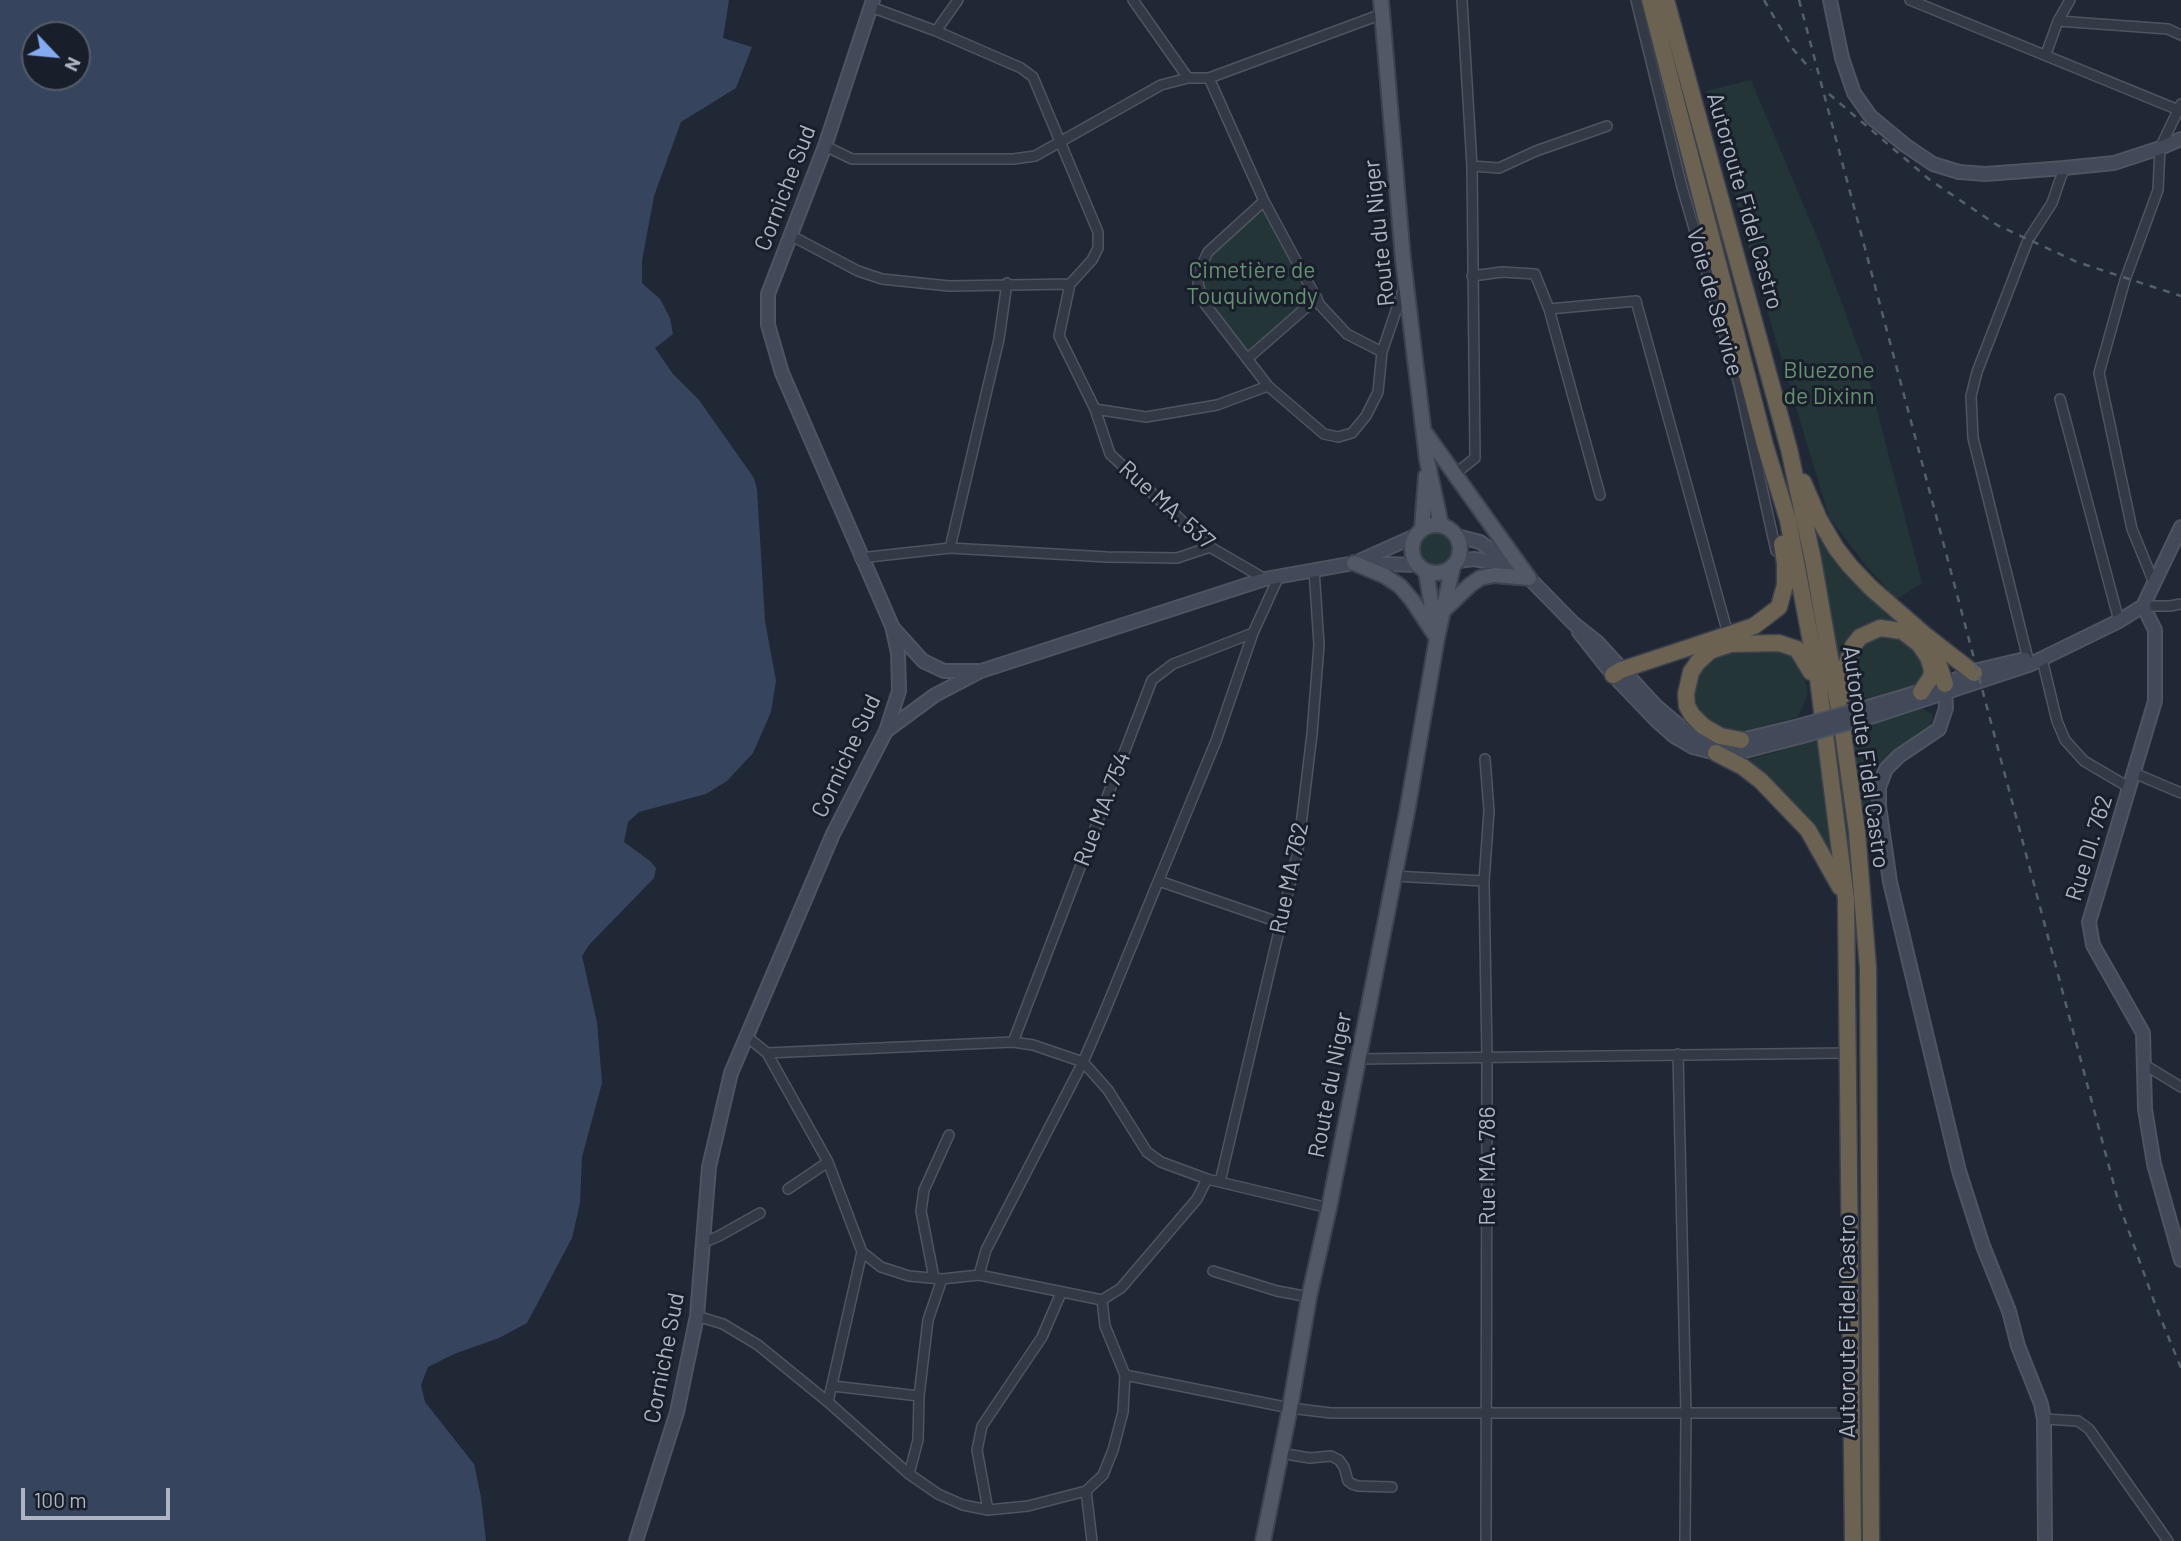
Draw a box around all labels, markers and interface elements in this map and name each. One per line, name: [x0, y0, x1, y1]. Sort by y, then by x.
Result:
north arrow: [21, 21, 91, 91]
text: N: [60, 54, 87, 75]
street label: Autoroute Fidel Castro: [1701, 89, 1789, 313]
street label: Corniche Sud: [748, 121, 822, 255]
street label: Route du Niger: [1358, 158, 1400, 308]
street label: Voie de Service: [1681, 225, 1749, 379]
park label: Cimetière de Touquiwondy: [1186, 256, 1318, 310]
park label: Bluezone de Dixinn: [1783, 356, 1875, 410]
street label: Rue MA. 537: [1113, 455, 1221, 555]
street label: Autoroute Fidel Castro: [1837, 644, 1895, 870]
street label: Corniche Sud: [805, 690, 887, 822]
street label: Rue MA. 754: [1068, 748, 1136, 870]
street label: Rue DI. 762: [2060, 792, 2118, 904]
street label: Rue MA 762: [1264, 820, 1314, 936]
street label: Route du Niger: [1302, 1010, 1358, 1160]
street label: Rue MA. 786: [1473, 1106, 1501, 1226]
street label: Autoroute Fidel Castro: [1833, 1214, 1861, 1438]
street label: Corniche Sud: [638, 1290, 690, 1426]
scale bar: [24, 1474, 173, 1518]
text: 100 m: [34, 1487, 87, 1512]

